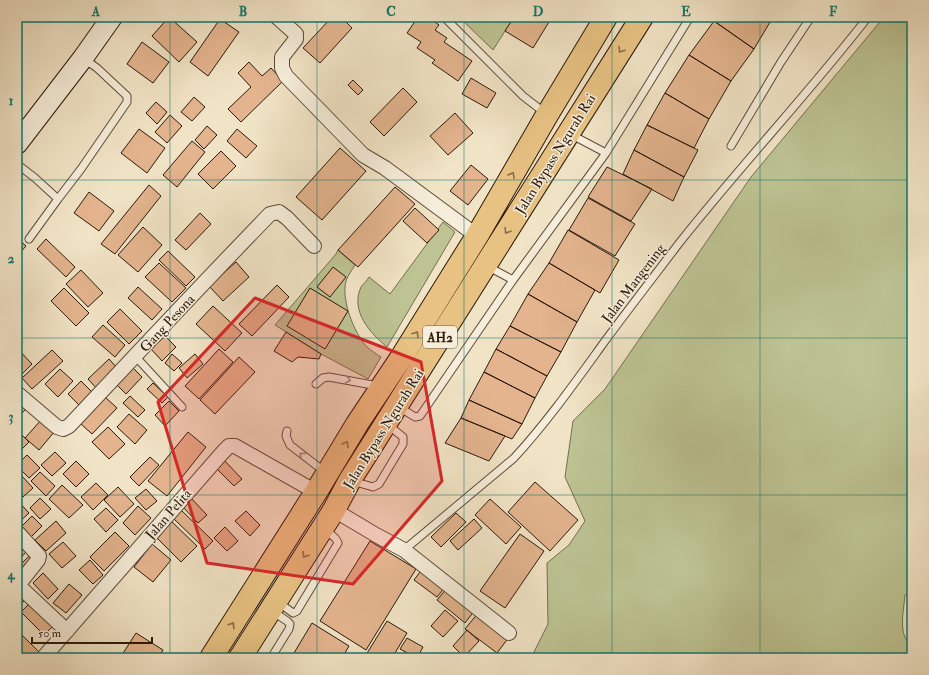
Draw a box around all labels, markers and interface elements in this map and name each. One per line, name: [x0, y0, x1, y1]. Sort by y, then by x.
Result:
text: A: [91, 4, 101, 20]
text: B: [239, 4, 247, 20]
text: C: [386, 4, 396, 20]
text: D: [533, 4, 544, 20]
text: E: [681, 4, 691, 20]
text: F: [829, 4, 838, 20]
one-way arrow: [619, 46, 626, 53]
street label: Jalan Bypass Ngurah Rai: [511, 91, 600, 219]
text: 1: [9, 93, 14, 109]
one-way arrow: [508, 172, 515, 179]
one-way arrow: [504, 227, 512, 234]
street label: Jalan Mangening: [597, 239, 669, 327]
text: 2: [8, 251, 15, 267]
street label: Gang Pesona: [136, 291, 199, 356]
road number: AH2: [423, 326, 457, 348]
one-way arrow: [411, 331, 419, 338]
street label: Jalan Bypass Ngurah Rai: [339, 366, 428, 494]
one-way arrow: [344, 375, 351, 384]
text: 3: [9, 409, 14, 425]
one-way arrow: [341, 441, 348, 448]
one-way arrow: [300, 452, 307, 459]
street label: Jalan Pelita: [141, 485, 195, 544]
one-way arrow: [302, 551, 310, 558]
text: 4: [6, 567, 15, 583]
scale bar: [32, 619, 152, 645]
one-way arrow: [228, 622, 235, 629]
text: 50 m: [38, 626, 62, 641]

